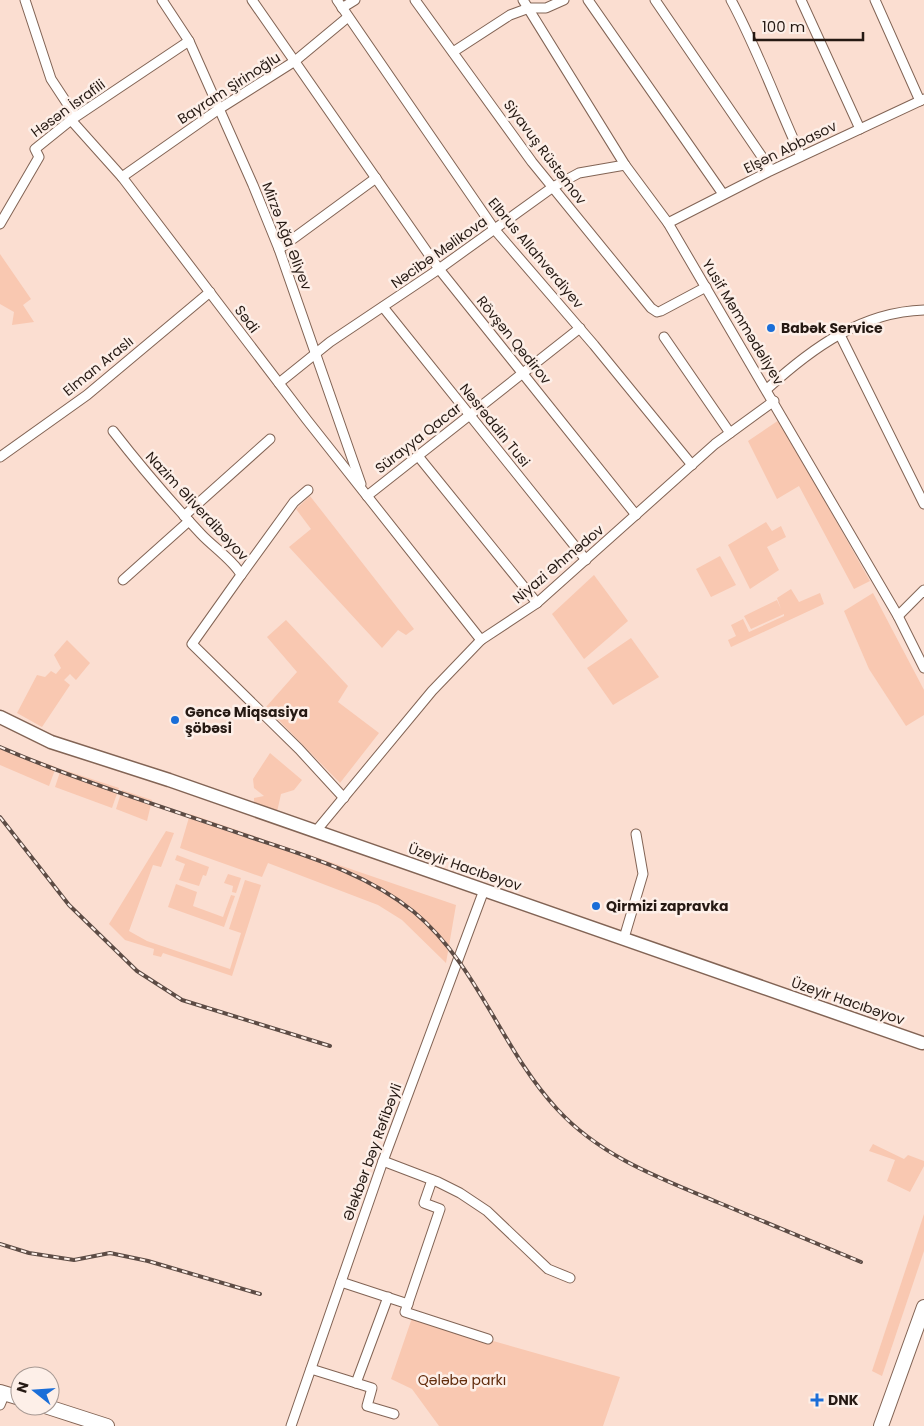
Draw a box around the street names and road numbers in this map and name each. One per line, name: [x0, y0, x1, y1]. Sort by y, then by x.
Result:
street label: Bayram Şirinoğlu: [174, 47, 284, 129]
street label: Həsən İsrafili: [27, 74, 109, 142]
street label: Siyavuş Rüstəmov: [499, 95, 591, 209]
street label: Elşən Abbasov: [740, 116, 840, 178]
street label: Mirzə Ağa Əliyev: [257, 179, 317, 293]
street label: Elbrus Allahverdiyev: [484, 193, 588, 313]
street label: Nəcibə Məlikova: [387, 211, 491, 293]
street label: Yusif Məmmədəliyev: [697, 255, 789, 389]
street label: Rövşən Qədirov: [472, 291, 556, 389]
street label: Sədi: [230, 301, 264, 337]
street label: Elman Araslı: [58, 331, 138, 401]
street label: Nəsrəddin Tusi: [455, 379, 535, 471]
street label: Sürayya Qacar: [371, 398, 465, 478]
street label: Nazim Əliverdibəyov: [141, 447, 253, 565]
street label: Niyazi Əhmədov: [508, 520, 608, 608]
street label: Üzeyir Hacıbəyov: [406, 838, 525, 896]
street label: Üzeyir Hacıbəyov: [789, 972, 908, 1030]
street label: Ələkbər bəy Rəfibəyli: [338, 1080, 406, 1224]

